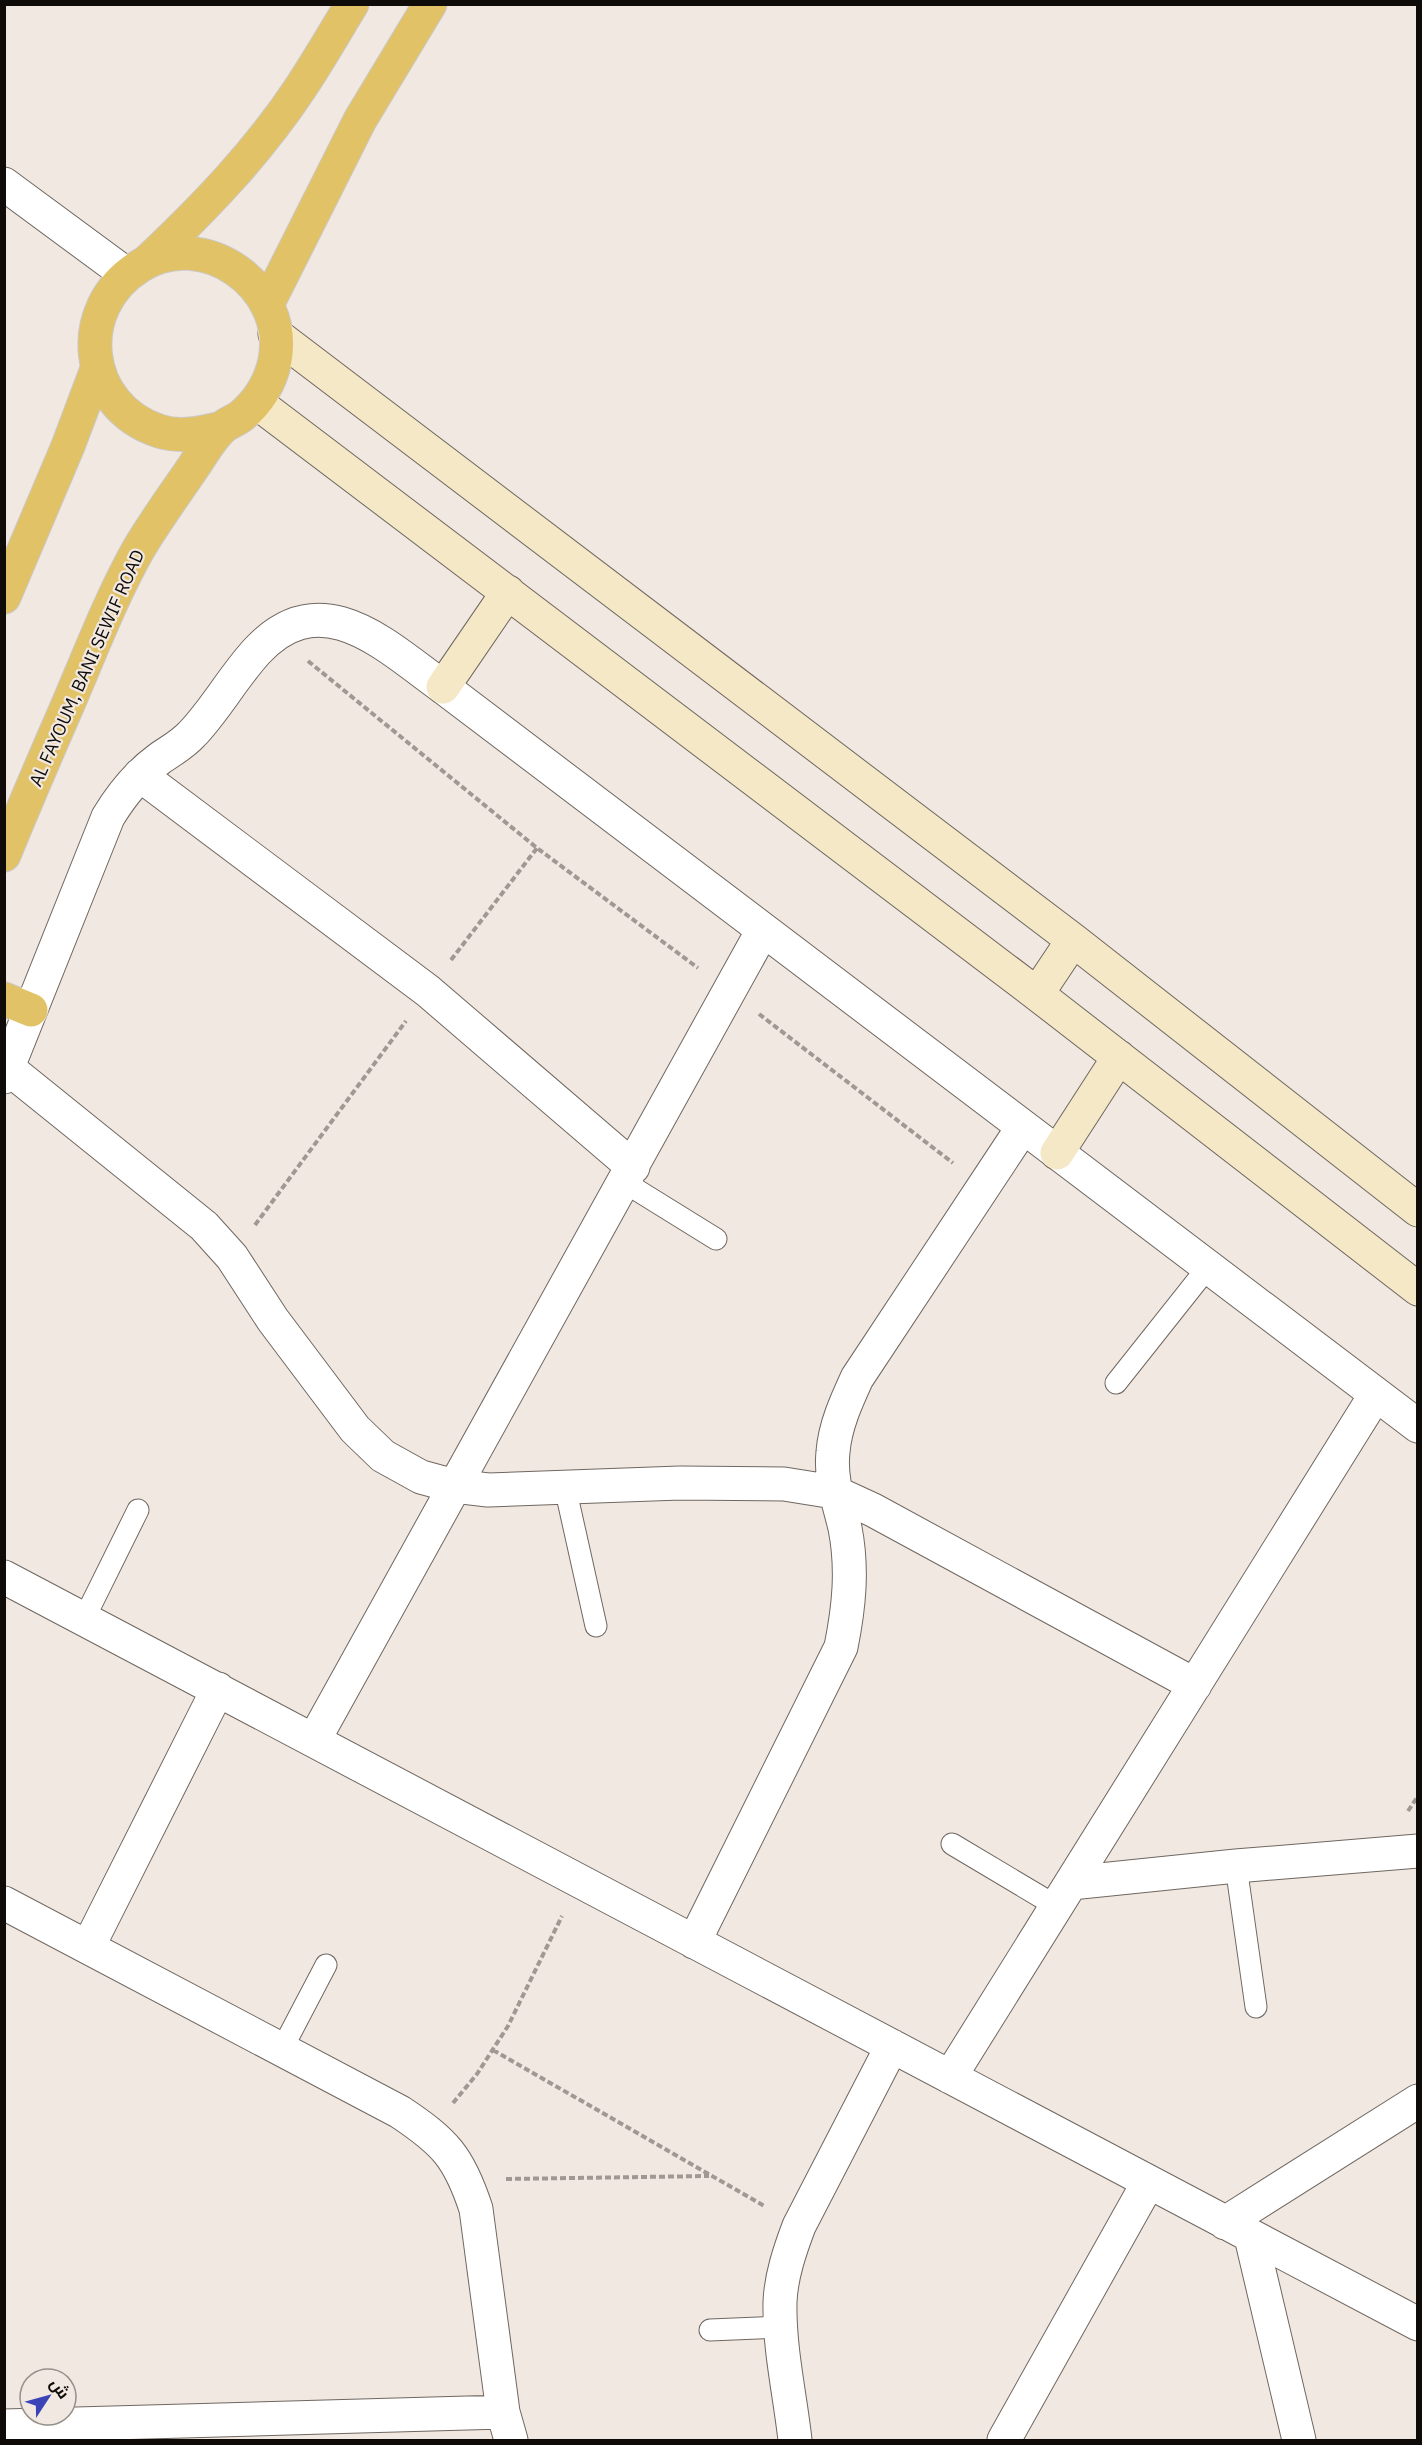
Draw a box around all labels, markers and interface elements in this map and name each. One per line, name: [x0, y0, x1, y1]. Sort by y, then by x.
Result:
street label: AL FAYOUM, BANI SEWIF ROAD: [24, 546, 149, 790]
north arrow: [18, 2367, 78, 2427]
text: ش: [46, 2374, 74, 2402]

